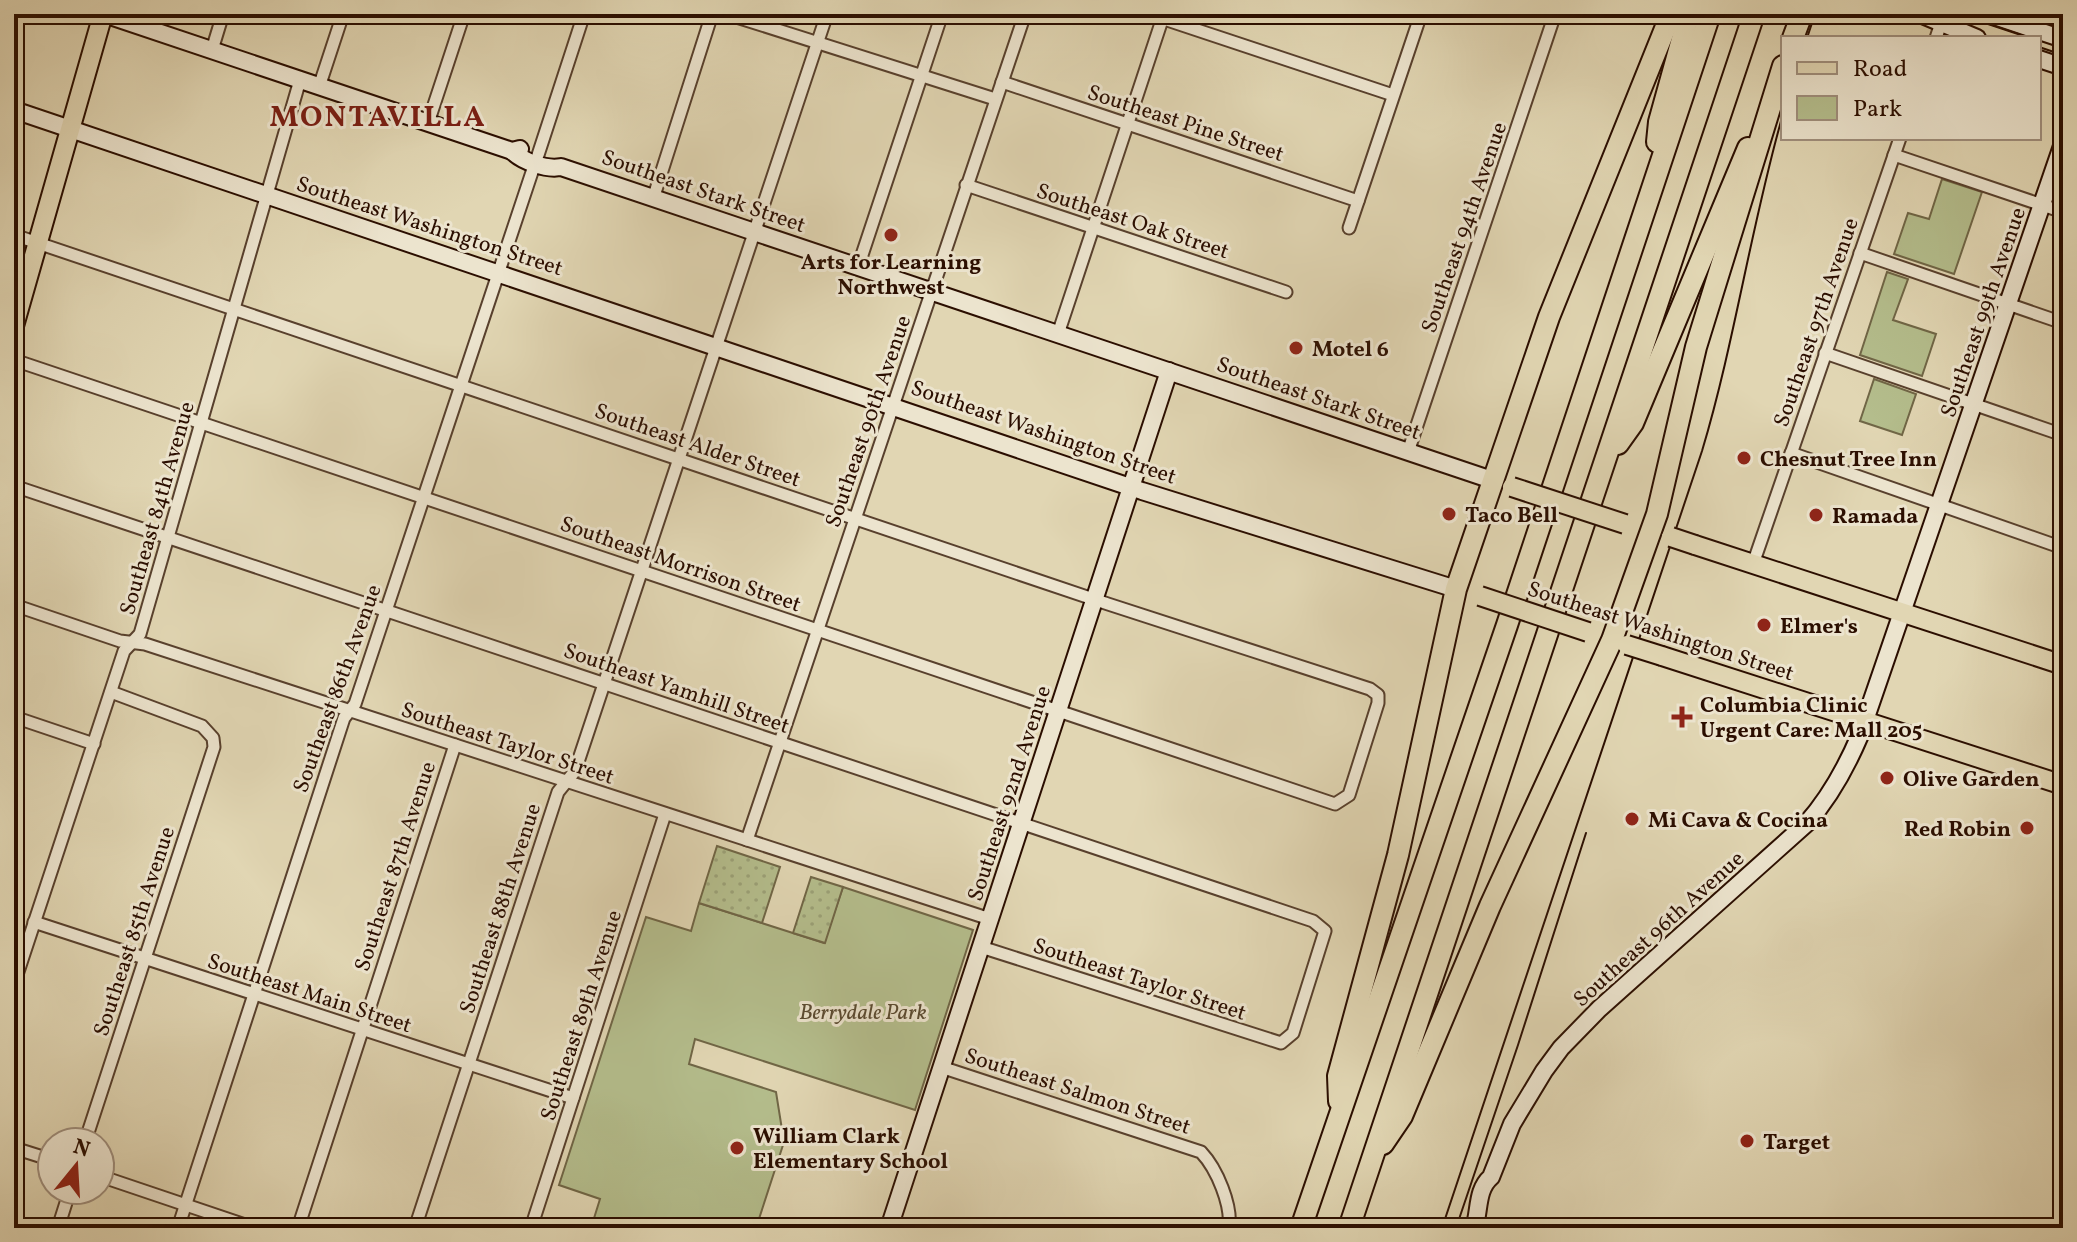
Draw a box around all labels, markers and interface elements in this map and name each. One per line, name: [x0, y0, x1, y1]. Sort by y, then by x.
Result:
legend: [1781, 36, 2041, 140]
text: Road: [1853, 53, 1907, 87]
street label: Southeast Pine Street: [1083, 78, 1288, 171]
text: Park: [1853, 93, 1902, 127]
district label: MONTAVILLA: [269, 97, 487, 139]
street label: Southeast 94th Avenue: [1415, 118, 1516, 337]
street label: Southeast Stark Street: [597, 143, 810, 242]
street label: Southeast Washington Street: [292, 170, 567, 285]
street label: Southeast Oak Street: [1032, 177, 1233, 268]
street label: Southeast 99th Avenue: [1934, 204, 2035, 422]
street label: Southeast 97th Avenue: [1767, 214, 1868, 432]
marker: Arts for Learning Northwest: [882, 226, 900, 244]
place label: Arts for Learning Northwest: [801, 248, 981, 304]
street label: Southeast 90th Avenue: [819, 312, 920, 532]
place label: Motel 6: [1312, 335, 1389, 366]
marker: Motel 6: [1287, 339, 1305, 357]
street label: Southeast Stark Street: [1212, 350, 1425, 449]
street label: Southeast Washington Street: [906, 373, 1180, 493]
street label: Southeast Alder Street: [590, 397, 805, 496]
street label: Southeast 84th Avenue: [113, 398, 204, 619]
place label: Chesnut Tree Inn: [1760, 445, 1937, 476]
marker: Chesnut Tree Inn: [1735, 449, 1753, 467]
place label: Taco Bell: [1465, 501, 1558, 532]
place label: Ramada: [1832, 502, 1918, 533]
marker: Taco Bell: [1440, 505, 1458, 523]
marker: Ramada: [1807, 506, 1825, 524]
street label: Southeast Morrison Street: [555, 510, 805, 621]
street label: Southeast Washington Street: [1523, 575, 1798, 690]
street label: Southeast 86th Avenue: [286, 580, 390, 797]
place label: Elmer's: [1780, 612, 1858, 643]
marker: Elmer's: [1755, 616, 1773, 634]
street label: Southeast Yamhill Street: [559, 636, 794, 743]
street label: Southeast 92nd Avenue: [961, 682, 1060, 906]
place label: Columbia Clinic Urgent Care: Mall 205: [1700, 691, 1922, 747]
street label: Southeast Taylor Street: [397, 695, 618, 794]
marker: Columbia Clinic Urgent Care: Mall 205: [1671, 706, 1693, 728]
street label: Southeast 87th Avenue: [348, 758, 445, 976]
place label: Olive Garden: [1903, 765, 2040, 796]
marker: Olive Garden: [1878, 769, 1896, 787]
street label: Southeast 88th Avenue: [453, 800, 550, 1018]
place label: Mi Cava & Cocina: [1648, 806, 1828, 837]
marker: Mi Cava & Cocina: [1623, 810, 1641, 828]
place label: Red Robin: [1904, 815, 2011, 846]
marker: Red Robin: [2018, 819, 2036, 837]
street label: Southeast 85th Avenue: [87, 823, 184, 1041]
street label: Southeast 96th Avenue: [1567, 845, 1752, 1015]
street label: Southeast 89th Avenue: [534, 906, 631, 1125]
street label: Southeast Taylor Street: [1029, 931, 1250, 1030]
street label: Southeast Main Street: [203, 947, 416, 1042]
park label: Berrydale Park: [799, 998, 927, 1029]
street label: Southeast Salmon Street: [960, 1041, 1195, 1144]
place label: William Clark Elementary School: [753, 1122, 948, 1178]
north arrow: [36, 1126, 116, 1206]
place label: Target: [1763, 1128, 1830, 1159]
text: N: [69, 1132, 94, 1167]
marker: Target: [1738, 1132, 1756, 1150]
marker: William Clark Elementary School: [728, 1139, 746, 1157]

